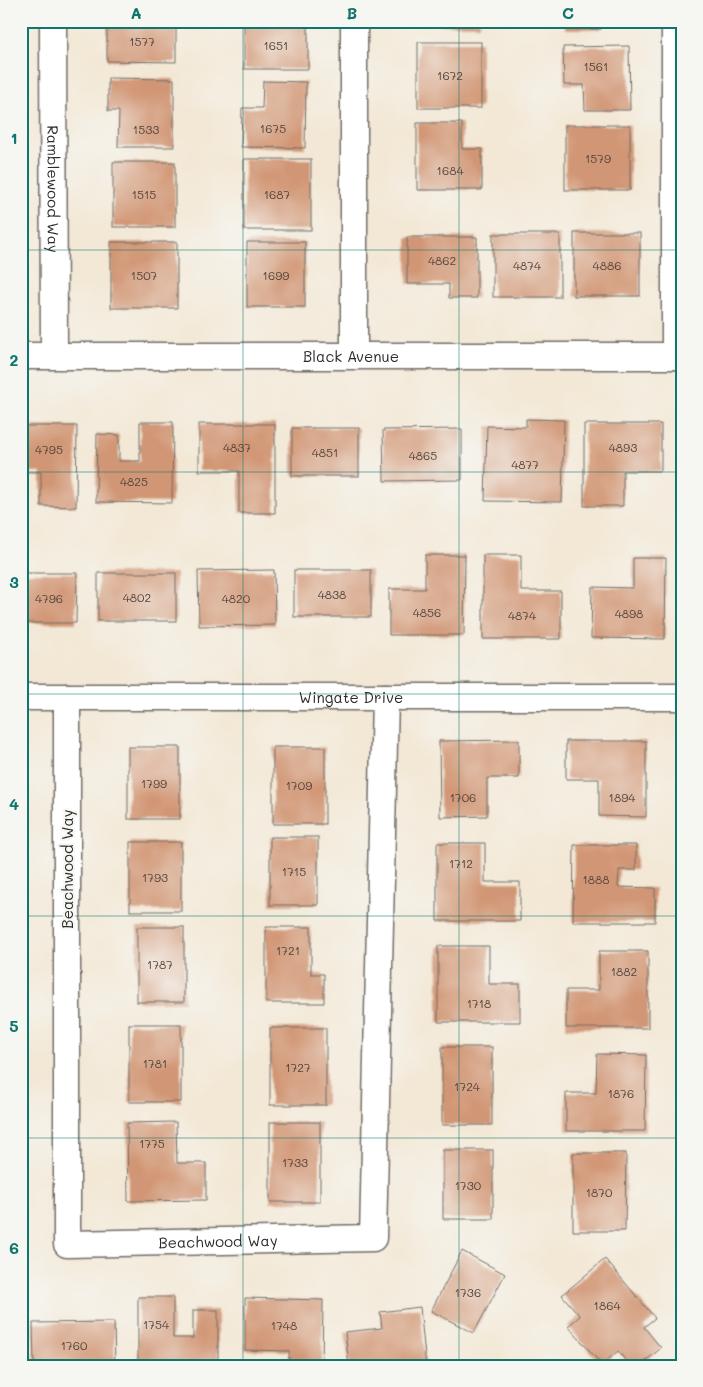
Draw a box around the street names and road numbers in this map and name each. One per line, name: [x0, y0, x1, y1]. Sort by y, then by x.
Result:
street label: Ramblewood Way: [43, 125, 64, 253]
street label: Black Avenue: [303, 346, 399, 366]
street label: Wingate Drive: [299, 687, 403, 707]
street label: Beachwood Way: [57, 809, 77, 929]
street label: Beachwood Way: [158, 1230, 278, 1252]

